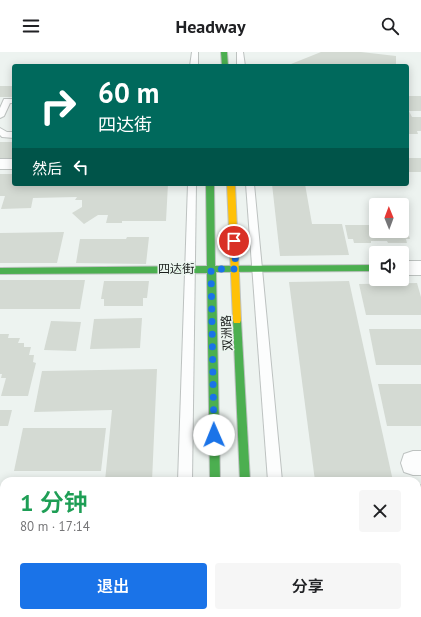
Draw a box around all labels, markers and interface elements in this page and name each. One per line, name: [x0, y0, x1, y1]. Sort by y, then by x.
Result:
icon: menu: [20, 15, 42, 37]
text: Headway: [175, 15, 246, 38]
icon: search: [379, 15, 401, 37]
text: 60 m: [98, 74, 159, 111]
icon: right: [32, 80, 84, 132]
text: 四达街: [98, 113, 152, 136]
icon: left: [70, 156, 92, 178]
text: 然后: [32, 159, 62, 178]
north arrow: [369, 198, 409, 238]
map controls: [369, 198, 409, 286]
pin: [217, 224, 251, 258]
icon: arrive: [223, 230, 245, 252]
button: sound: [369, 246, 409, 286]
street label: 四达街: [158, 261, 194, 276]
street label: 双洲路: [218, 315, 235, 351]
position arrow: [193, 414, 235, 456]
text: 1 分钟: [20, 487, 88, 518]
button: close: [359, 490, 401, 532]
text: 80 m · 17:14: [20, 518, 90, 535]
button: 退出: [20, 563, 207, 609]
button: 分享: [215, 563, 401, 609]

